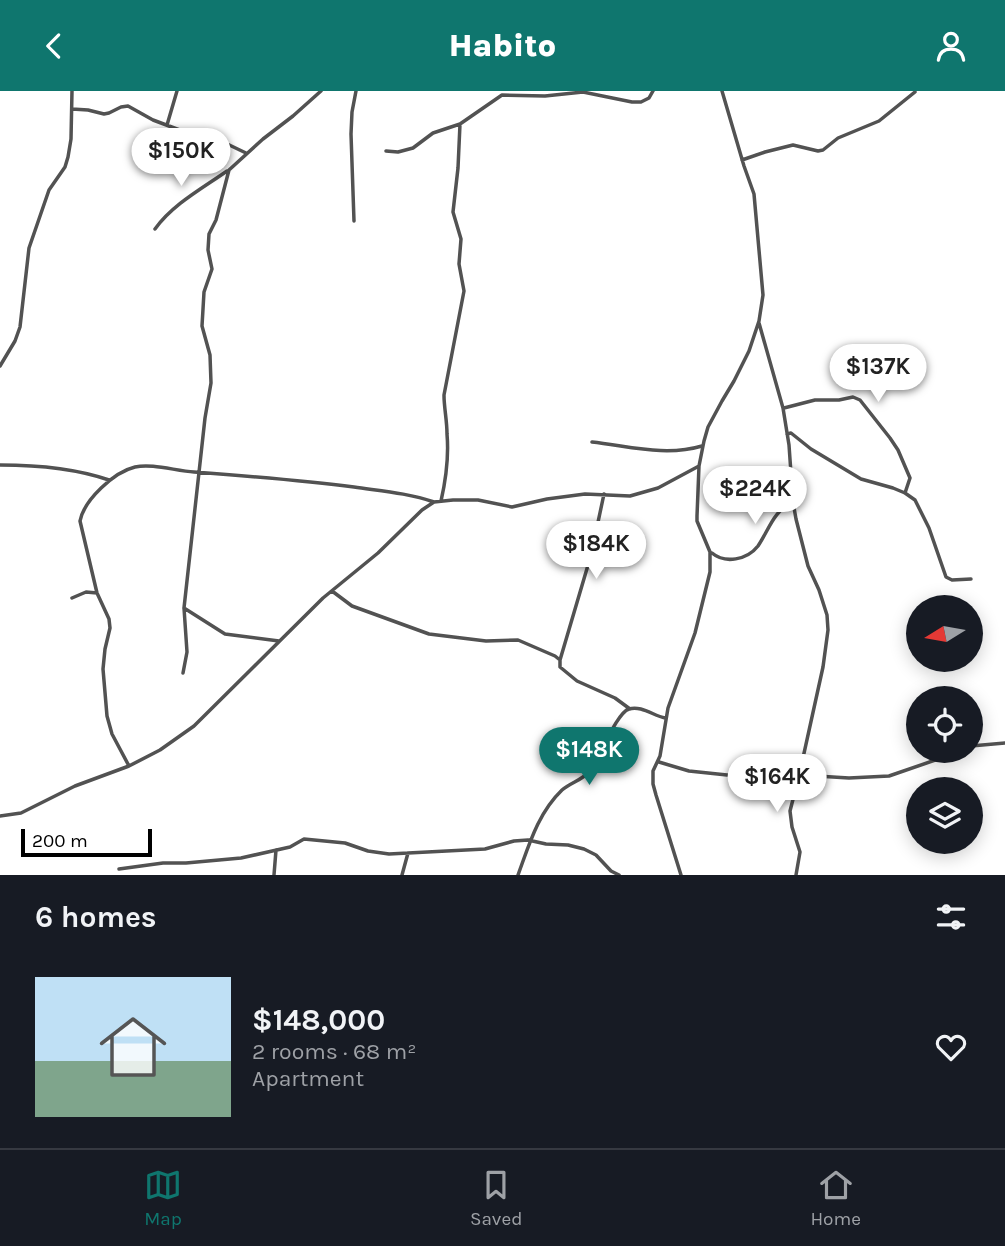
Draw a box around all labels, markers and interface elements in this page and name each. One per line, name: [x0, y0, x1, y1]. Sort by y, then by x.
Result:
icon: back: [35, 27, 73, 65]
text: Habito: [449, 27, 556, 64]
icon: person: [932, 27, 970, 65]
pin: $150K: [132, 129, 230, 188]
text: $150K: [147, 137, 215, 164]
pin: $137K: [829, 345, 927, 404]
text: $137K: [846, 353, 910, 380]
pin: $224K: [706, 467, 804, 526]
text: $224K: [719, 475, 791, 502]
pin: $184K: [547, 521, 645, 581]
text: $184K: [562, 530, 630, 557]
north arrow: [906, 595, 984, 672]
map controls: [906, 595, 983, 854]
button: locate: [906, 686, 983, 763]
pin: $148K: [540, 727, 638, 787]
text: $148K: [555, 736, 623, 763]
pin: $164K: [728, 755, 826, 814]
text: $164K: [744, 763, 810, 790]
button: layers: [906, 777, 983, 854]
scale bar: [21, 826, 152, 858]
text: 200 m: [32, 830, 88, 852]
icon: filters: [932, 898, 970, 936]
text: 6 homes: [35, 899, 157, 935]
text: $148,000: [252, 1002, 385, 1038]
icon: home: [91, 1005, 175, 1089]
icon: heart: [932, 1028, 970, 1066]
text: 2 rooms · 68 m²: [252, 1038, 416, 1065]
text: Apartment: [252, 1065, 364, 1092]
tab: Map: [144, 1166, 182, 1230]
tab: Saved: [470, 1166, 522, 1230]
tab: Home: [810, 1166, 861, 1230]

